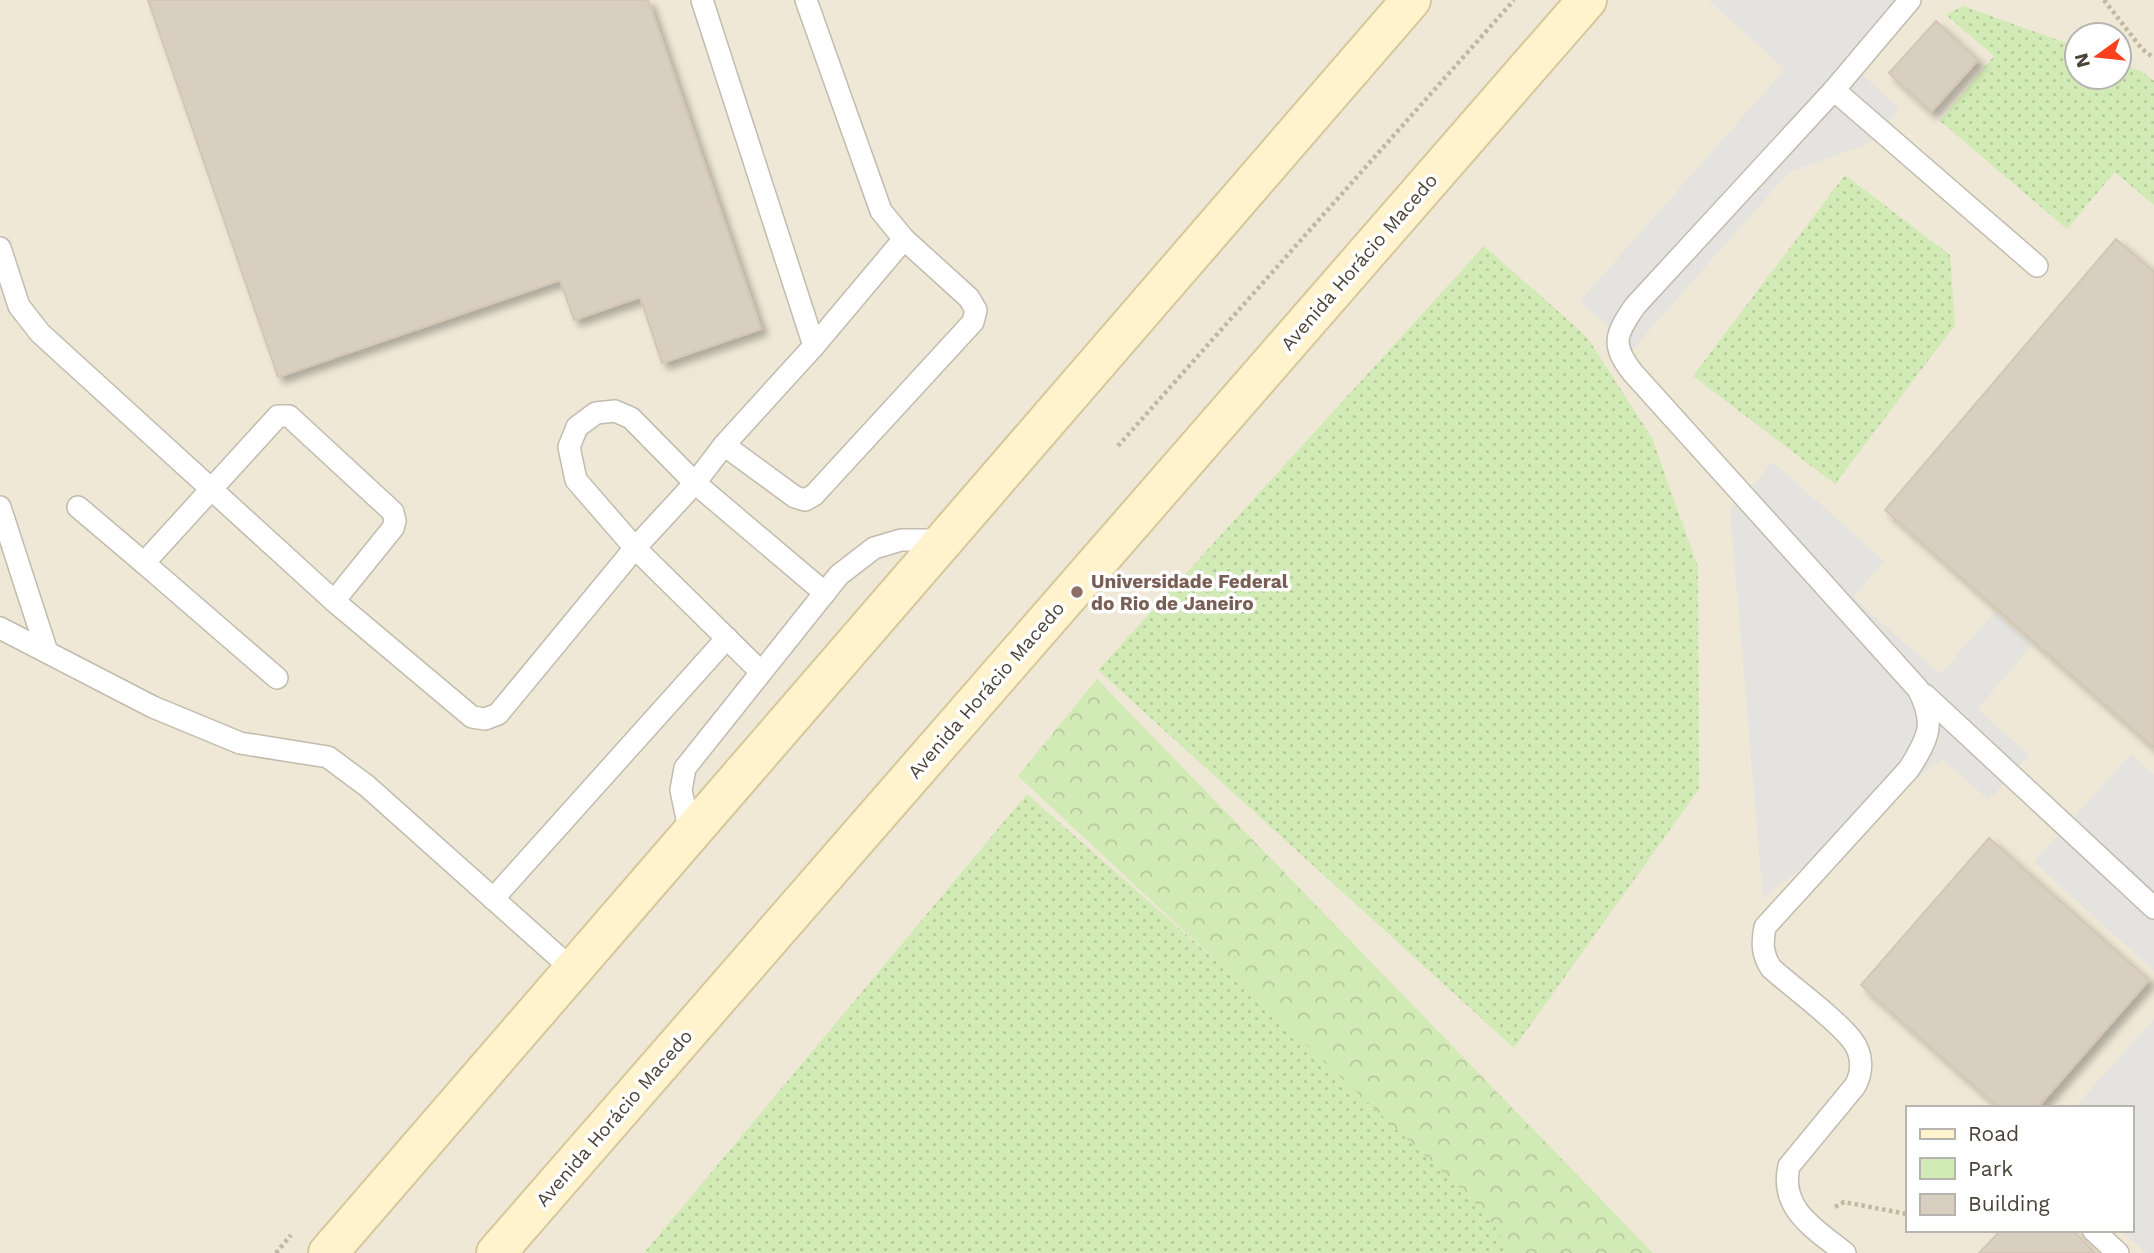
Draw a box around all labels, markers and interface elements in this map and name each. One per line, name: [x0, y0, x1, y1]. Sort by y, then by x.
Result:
north arrow: [2063, 21, 2133, 91]
text: N: [2069, 50, 2095, 70]
street label: Avenida Horácio Macedo: [1276, 169, 1442, 355]
place label: Universidade Federal do Rio de Janeiro: [1091, 570, 1289, 615]
marker: Universidade Federal do Rio de Janeiro: [1069, 584, 1085, 600]
street label: Avenida Horácio Macedo: [903, 597, 1069, 783]
street label: Avenida Horácio Macedo: [531, 1025, 697, 1211]
legend: [1906, 1106, 2133, 1232]
text: Road: [1968, 1121, 2019, 1146]
text: Park: [1968, 1156, 2013, 1181]
text: Building: [1968, 1191, 2050, 1216]

